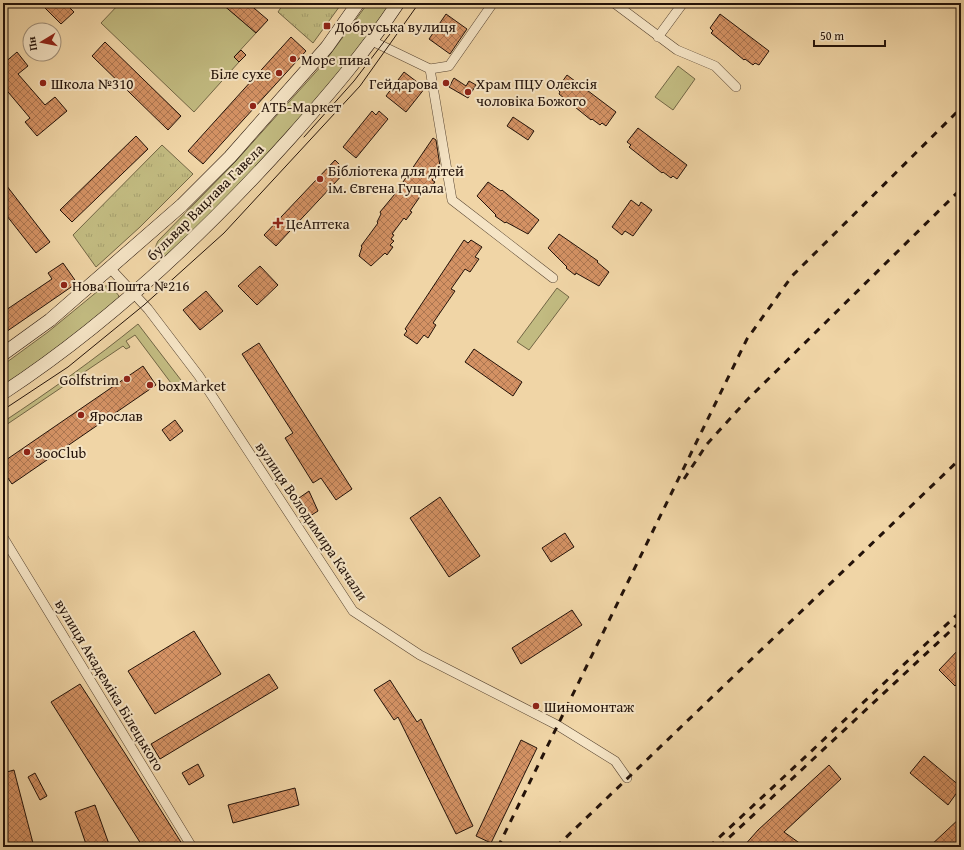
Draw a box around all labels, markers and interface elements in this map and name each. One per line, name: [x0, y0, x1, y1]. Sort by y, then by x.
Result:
place label: Добруська вулиця: [334, 16, 456, 37]
marker: Добруська вулиця: [322, 21, 332, 31]
north arrow: [22, 22, 62, 62]
scale bar: [814, 22, 885, 48]
text: 50 m: [820, 27, 844, 44]
text: Пн: [23, 35, 41, 52]
place label: Море пива: [301, 49, 372, 70]
marker: Море пива: [288, 54, 298, 64]
place label: Біле сухе: [211, 63, 271, 84]
marker: Біле сухе: [274, 68, 284, 78]
place label: Школа №310: [51, 73, 134, 94]
place label: Гейдарова: [369, 73, 439, 94]
place label: Храм ПЦУ Олексія чоловіка Божого: [476, 73, 597, 111]
marker: Школа №310: [38, 78, 48, 88]
marker: Гейдарова: [441, 78, 451, 88]
marker: Храм ПЦУ Олексія чоловіка Божого: [463, 87, 473, 97]
place label: АТБ-Маркет: [261, 96, 342, 117]
marker: АТБ-Маркет: [248, 101, 258, 111]
street label: бульвар Вацлава Гавела: [142, 138, 269, 265]
place label: Бібліотека для дітей ім. Євгена Гуцала: [328, 160, 464, 198]
marker: Бібліотека для дітей ім. Євгена Гуцала: [315, 174, 325, 184]
place label: ЦеАптека: [286, 213, 350, 234]
marker: ЦеАптека: [273, 218, 283, 228]
place label: Нова Пошта №216: [72, 275, 190, 296]
marker: Нова Пошта №216: [59, 280, 69, 290]
place label: Golfstrim: [60, 369, 120, 390]
marker: Golfstrim: [122, 374, 132, 384]
place label: boxMarket: [158, 375, 227, 396]
marker: boxMarket: [145, 380, 155, 390]
place label: Ярослав: [88, 405, 143, 426]
marker: Ярослав: [76, 410, 86, 420]
street label: вулиця Володимира Качали: [251, 437, 373, 605]
place label: ЗооClub: [35, 442, 87, 463]
marker: ЗооClub: [22, 447, 32, 457]
street label: вулиця Академіка Білецького: [50, 595, 170, 775]
place label: Шиномонтаж: [544, 696, 634, 717]
marker: Шиномонтаж: [531, 701, 541, 711]

